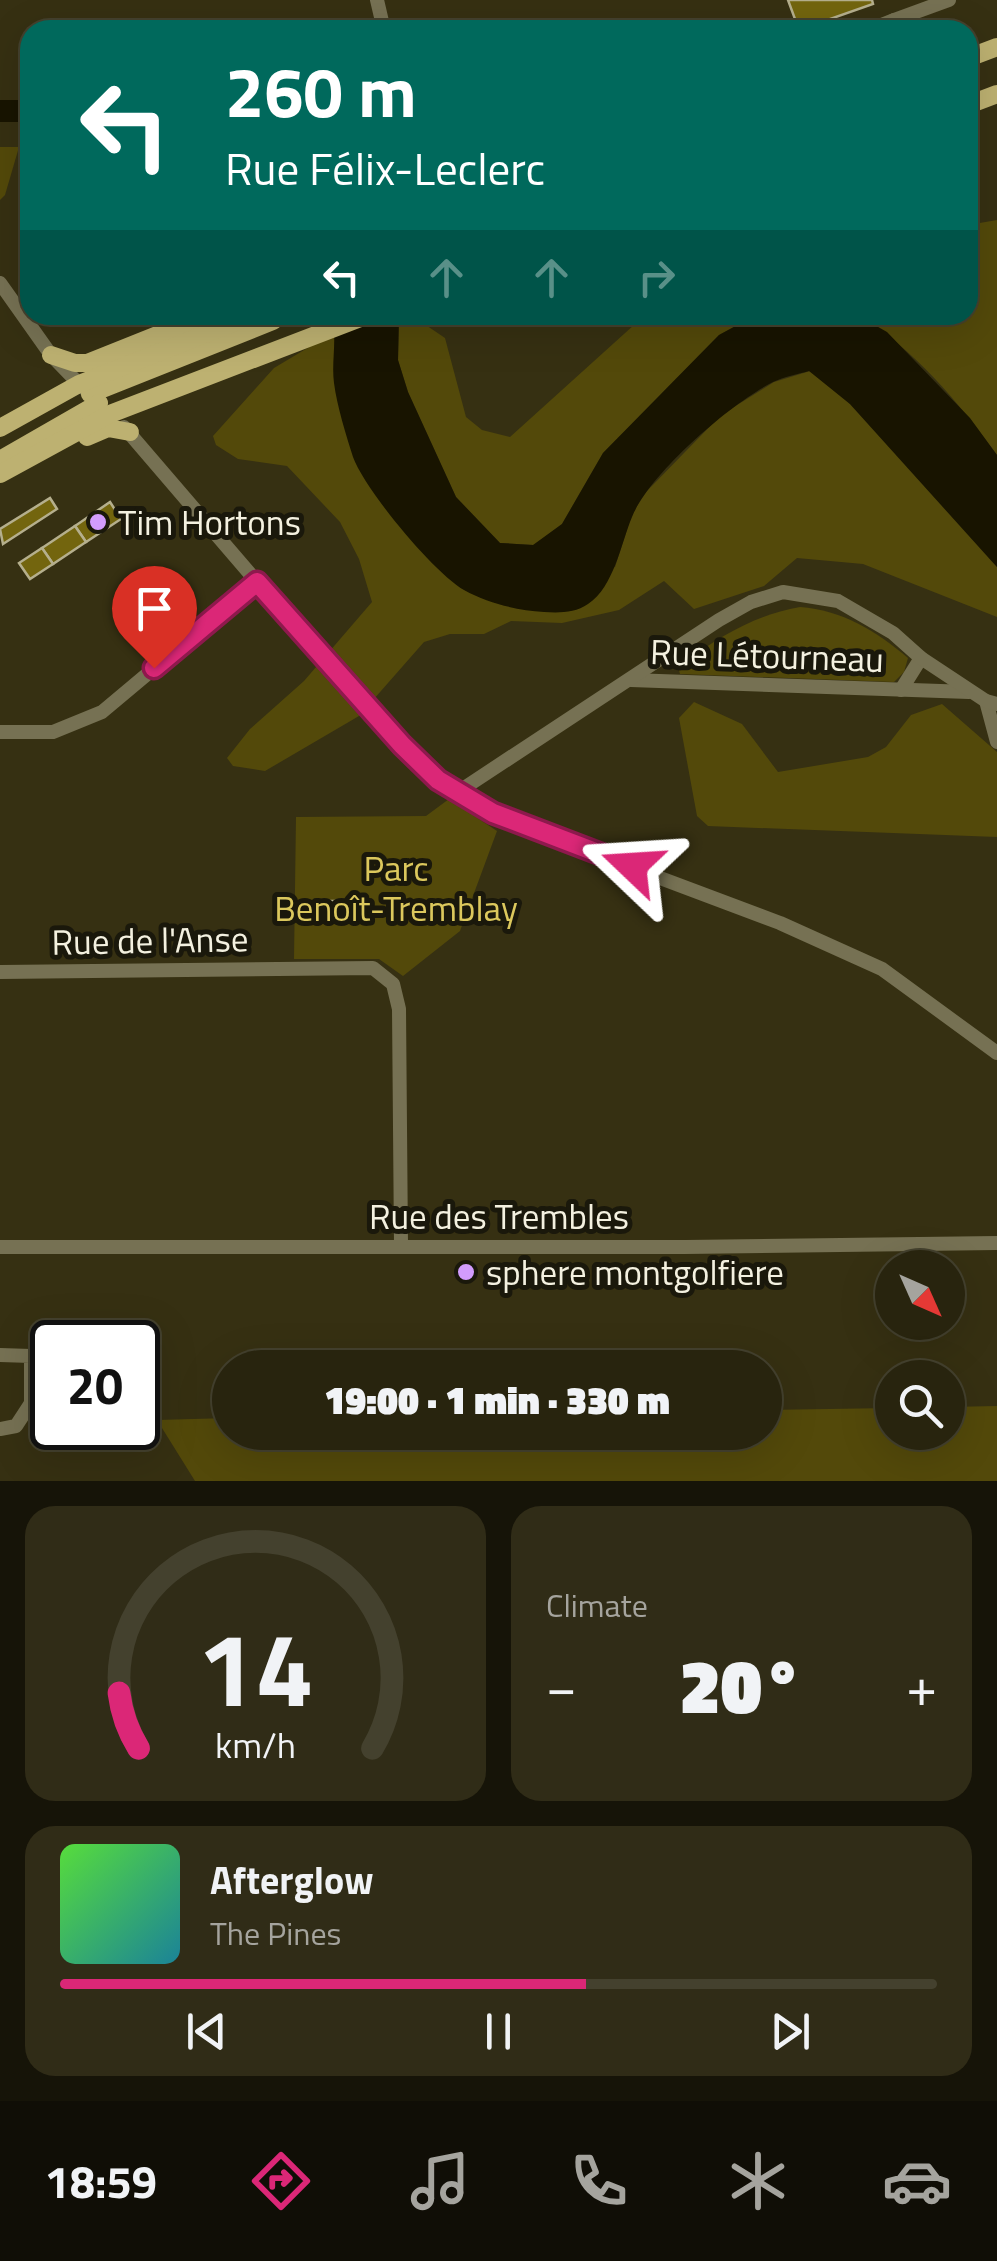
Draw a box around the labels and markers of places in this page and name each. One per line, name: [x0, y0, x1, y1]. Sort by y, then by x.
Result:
place label: Tim Hortons: [118, 495, 301, 549]
marker: Tim Hortons: [87, 511, 109, 533]
pin: [112, 566, 197, 669]
place label: sphere montgolfiere: [486, 1245, 784, 1299]
marker: sphere montgolfiere: [455, 1261, 477, 1283]

